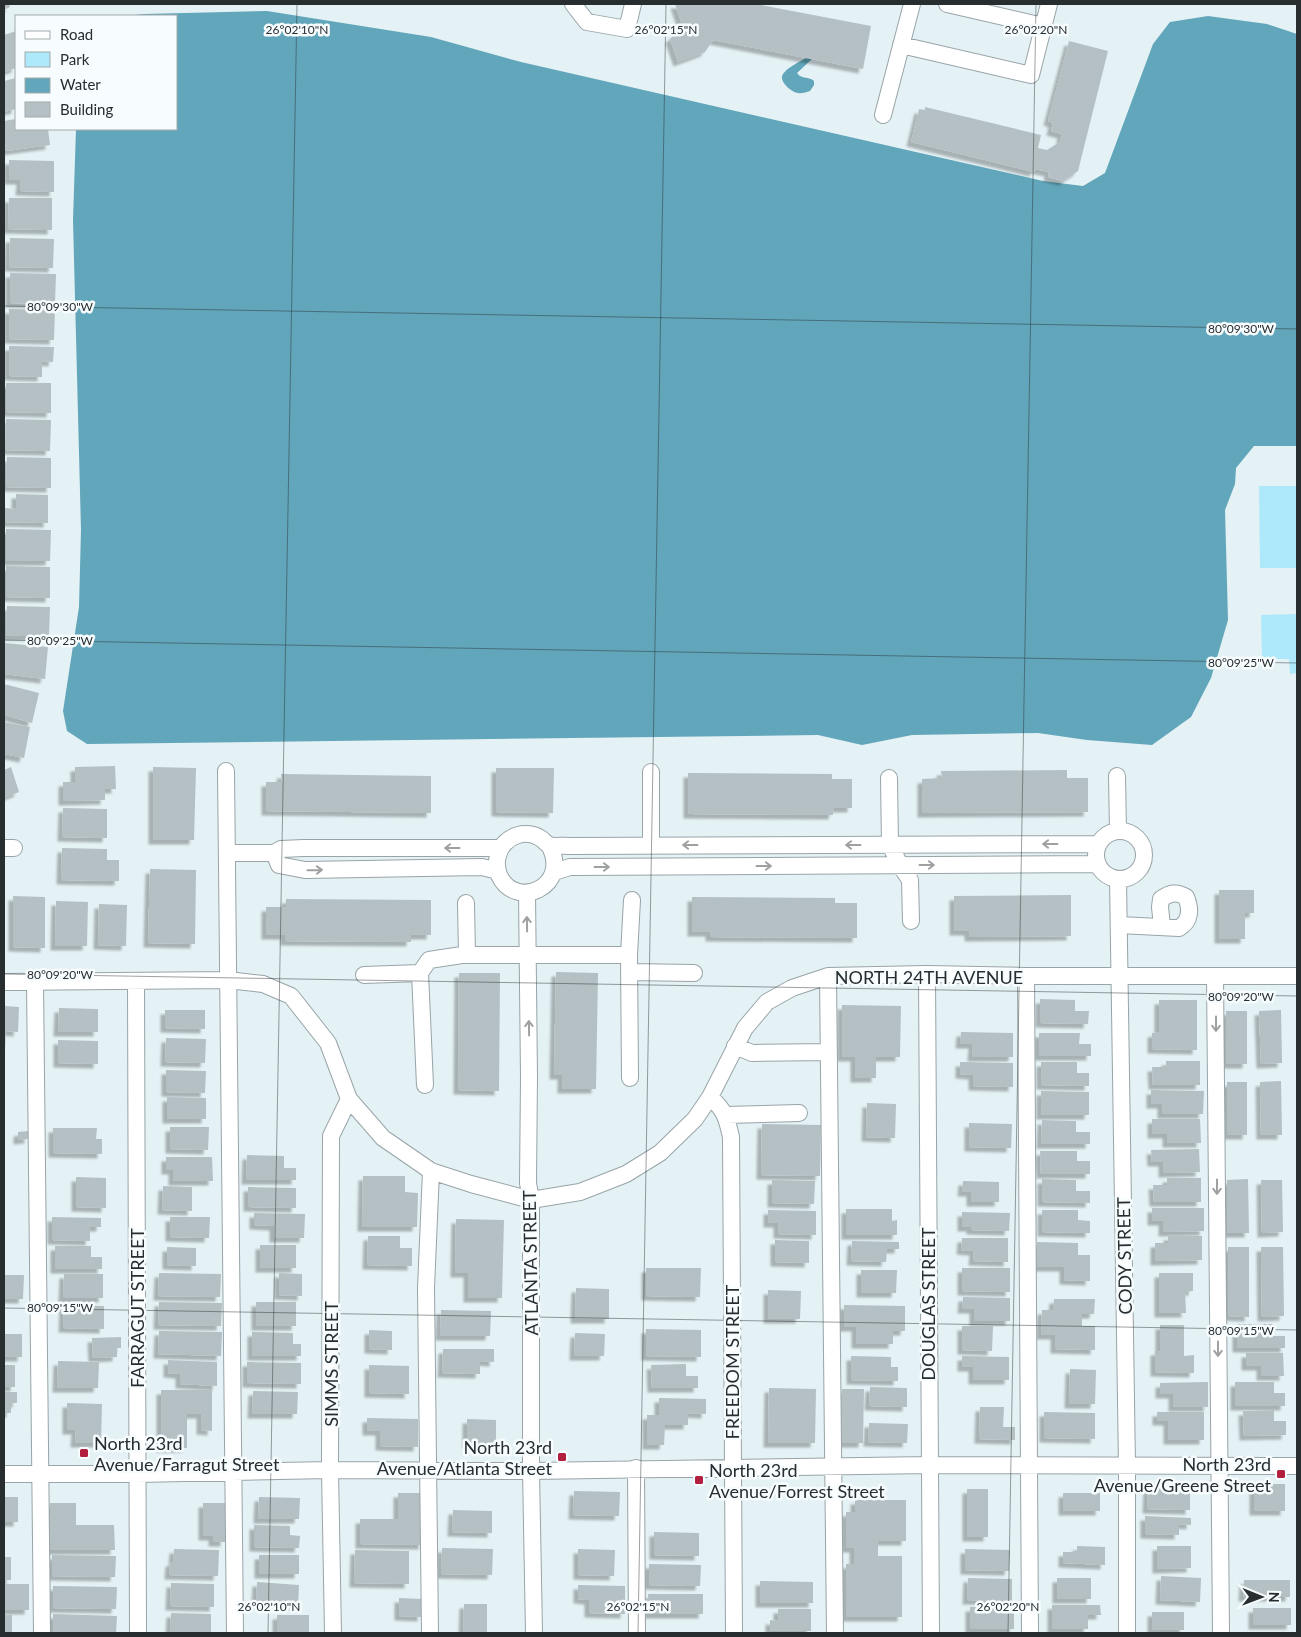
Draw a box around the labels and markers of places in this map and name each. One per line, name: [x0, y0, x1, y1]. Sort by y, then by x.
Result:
place label: North 23rd Avenue/Farragut Street: [94, 1432, 280, 1475]
place label: North 23rd Avenue/Atlanta Street: [377, 1436, 553, 1479]
marker: North 23rd Avenue/Farragut Street: [78, 1447, 90, 1459]
marker: North 23rd Avenue/Atlanta Street: [556, 1451, 568, 1463]
place label: North 23rd Avenue/Greene Street: [1094, 1453, 1272, 1496]
place label: North 23rd Avenue/Forrest Street: [709, 1459, 885, 1502]
marker: North 23rd Avenue/Greene Street: [1275, 1468, 1287, 1480]
marker: North 23rd Avenue/Forrest Street: [693, 1474, 705, 1486]

